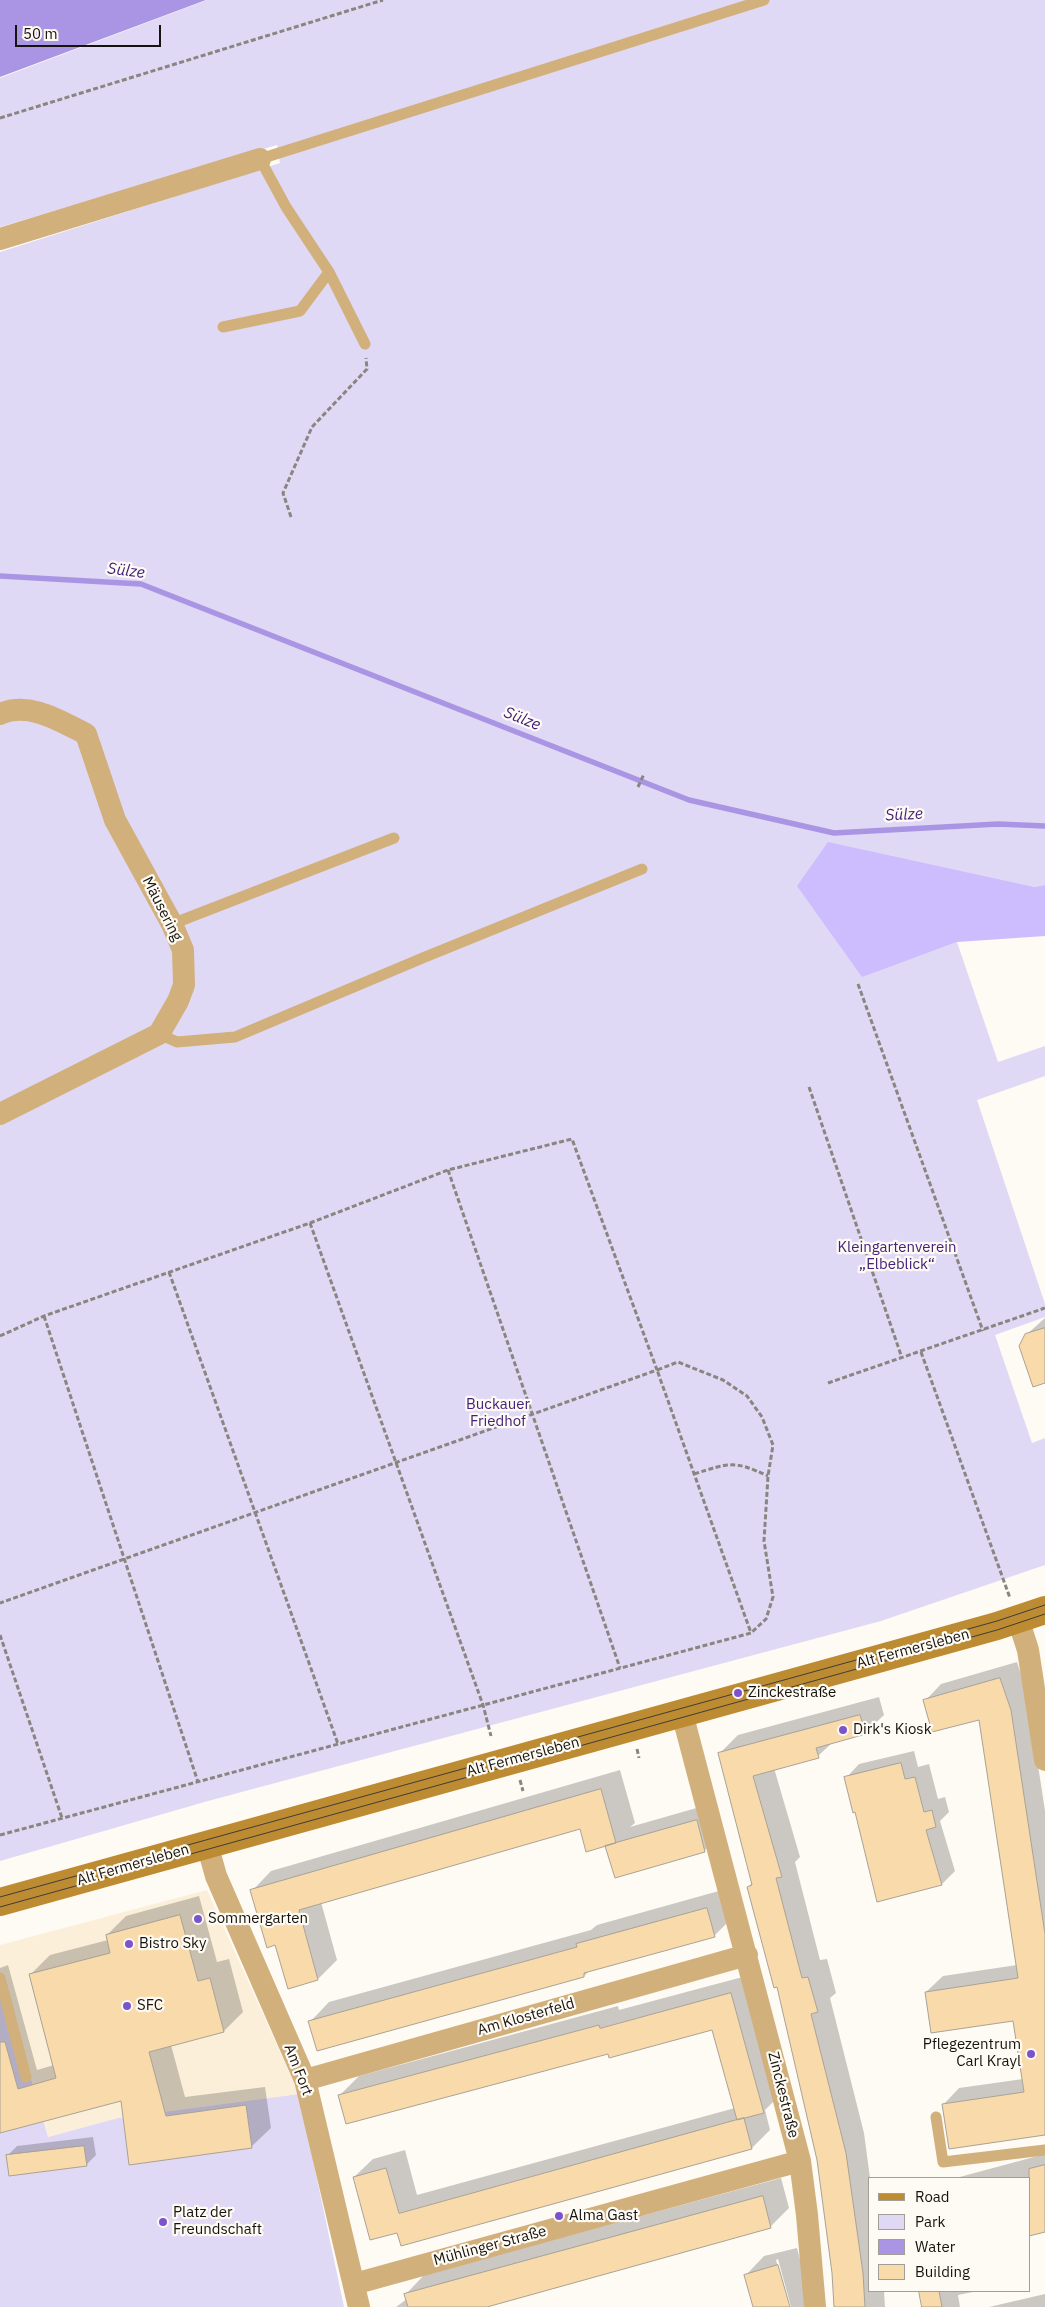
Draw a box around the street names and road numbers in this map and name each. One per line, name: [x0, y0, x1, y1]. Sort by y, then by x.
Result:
street label: Mäusering: [138, 874, 186, 944]
street label: Alt Fermersleben: [855, 1625, 971, 1673]
street label: Alt Fermersleben: [465, 1733, 581, 1781]
street label: Alt Fermersleben: [75, 1840, 191, 1890]
street label: Am Klosterfeld: [475, 1995, 577, 2039]
street label: Am Fort: [280, 2042, 316, 2098]
street label: Zinckestraße: [764, 2050, 802, 2140]
street label: Mühlinger Straße: [432, 2222, 548, 2270]

